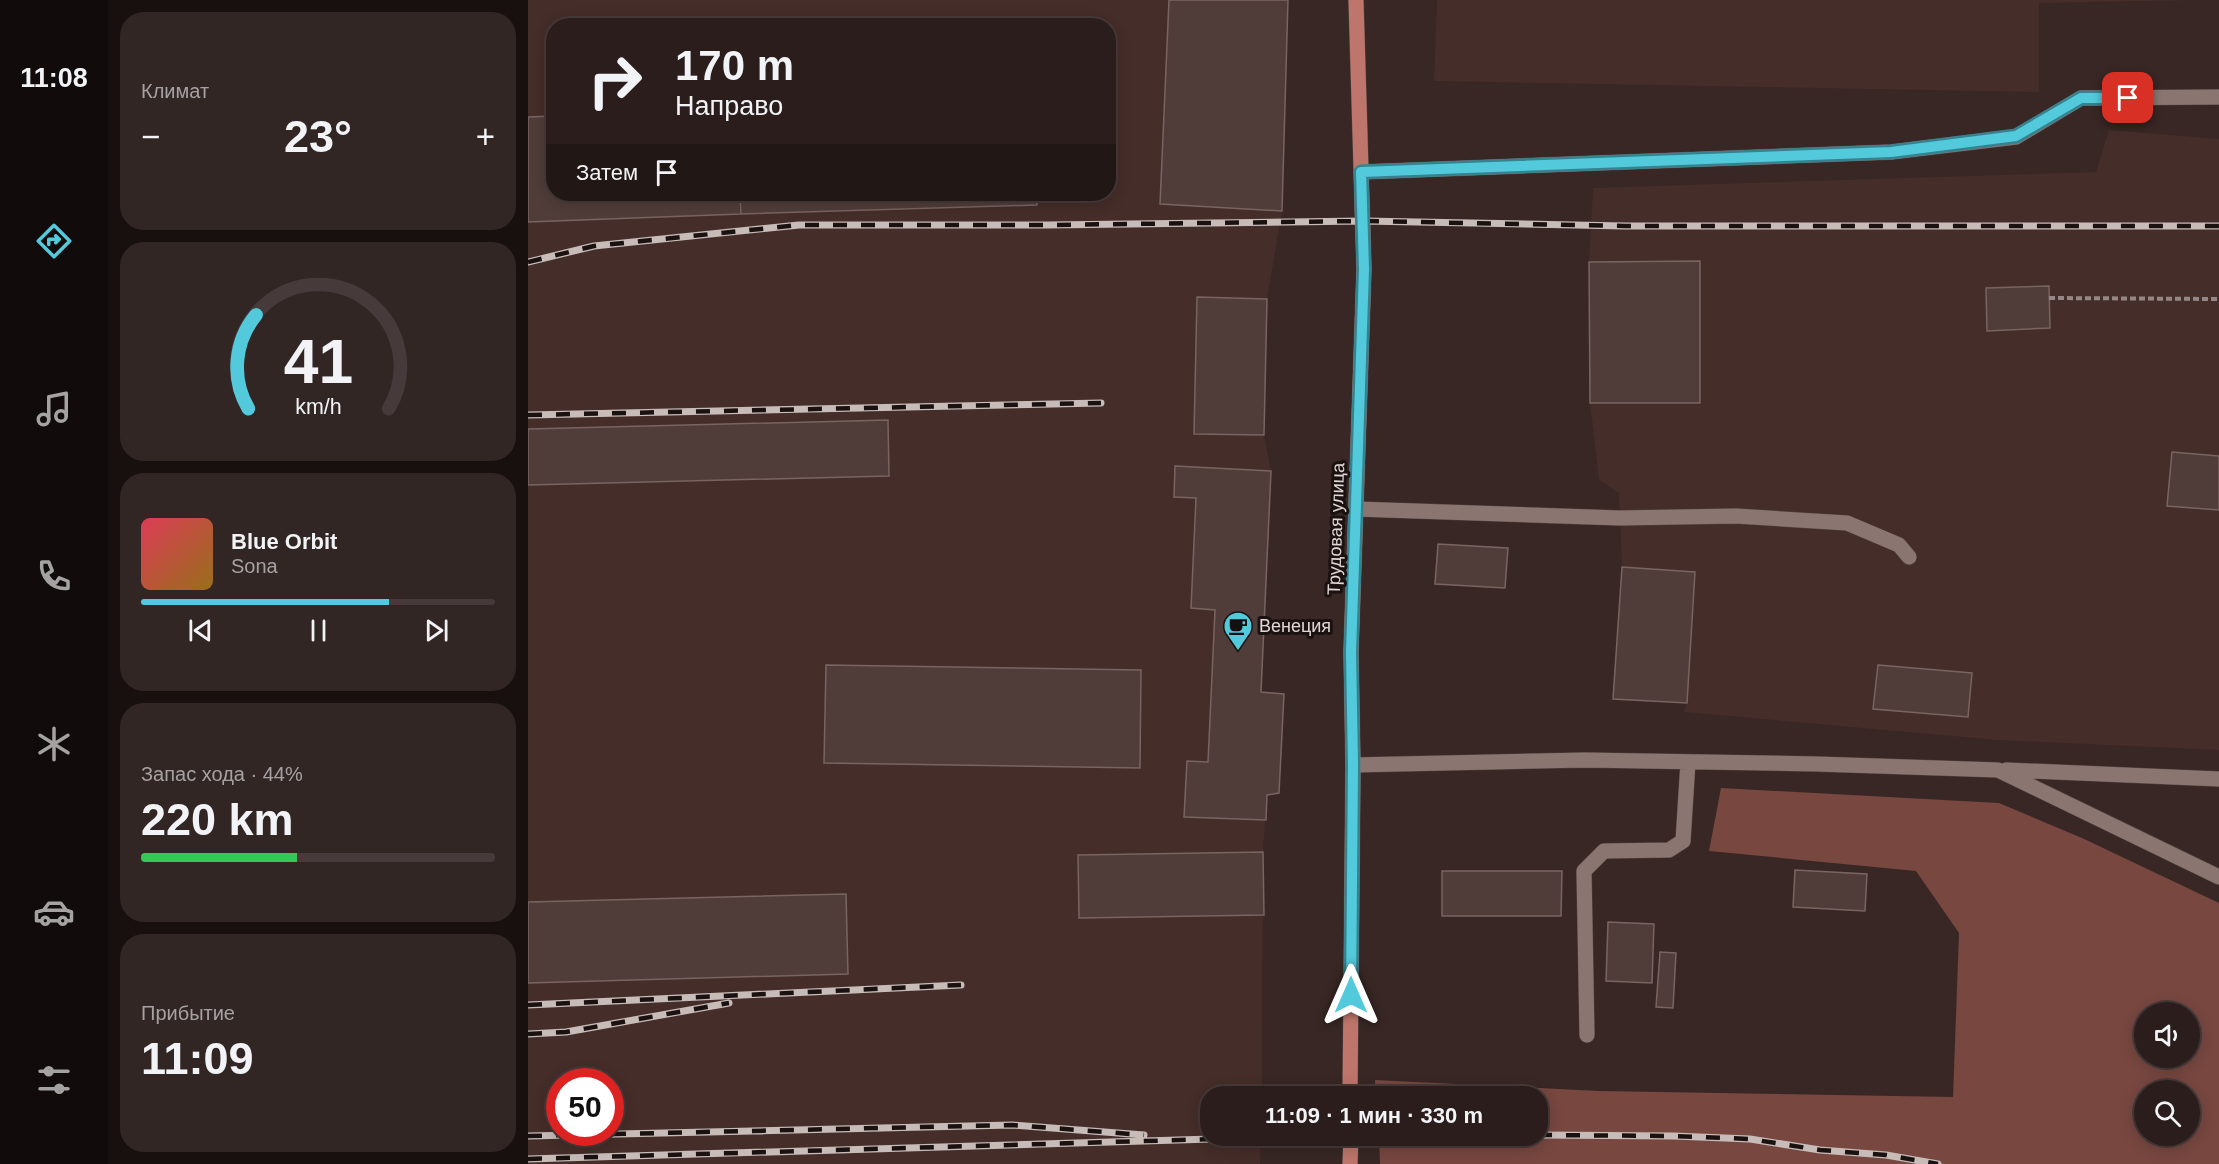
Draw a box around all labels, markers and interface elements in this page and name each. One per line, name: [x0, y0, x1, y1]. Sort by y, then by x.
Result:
icon: right: [576, 42, 654, 120]
text: 170 m: [675, 42, 794, 89]
text: 11:08: [20, 63, 88, 93]
pin: [2102, 72, 2153, 123]
text: Климат: [141, 80, 209, 102]
icon: arrive: [2111, 81, 2144, 114]
text: Направо: [675, 91, 783, 121]
text: 23°: [284, 111, 352, 162]
text: −: [141, 118, 160, 155]
text: +: [476, 118, 495, 155]
icon: arrive: [650, 156, 683, 189]
text: Затем: [576, 160, 638, 185]
icon: directions: [33, 220, 75, 262]
text: 41: [283, 327, 353, 396]
icon: music: [33, 388, 75, 430]
text: km/h: [295, 395, 341, 419]
street label: Трудовая улица: [1324, 462, 1348, 595]
text: Blue Orbit: [231, 529, 337, 554]
icon: phone: [33, 555, 75, 597]
text: Sona: [231, 555, 278, 577]
cafe icon: Венеция: [1222, 610, 1254, 652]
icon: previous: [184, 614, 217, 647]
icon: pause: [302, 614, 335, 647]
icon: next: [420, 614, 453, 647]
place label: Венеция: [1259, 616, 1331, 636]
icon: climate: [33, 723, 75, 765]
text: Запас хода · 44%: [141, 763, 303, 785]
text: 220 km: [141, 794, 294, 845]
icon: car: [33, 891, 75, 933]
position arrow: [1319, 963, 1383, 1027]
text: Прибытие: [141, 1002, 235, 1024]
map controls: [2134, 1002, 2200, 1146]
button: sound: [2134, 1002, 2200, 1068]
text: 11:09: [141, 1033, 254, 1084]
icon: filters: [33, 1059, 75, 1101]
speed limit sign: 50: [546, 1068, 624, 1146]
button: search: [2134, 1080, 2200, 1146]
text: 11:09 · 1 мин · 330 m: [1265, 1103, 1483, 1128]

